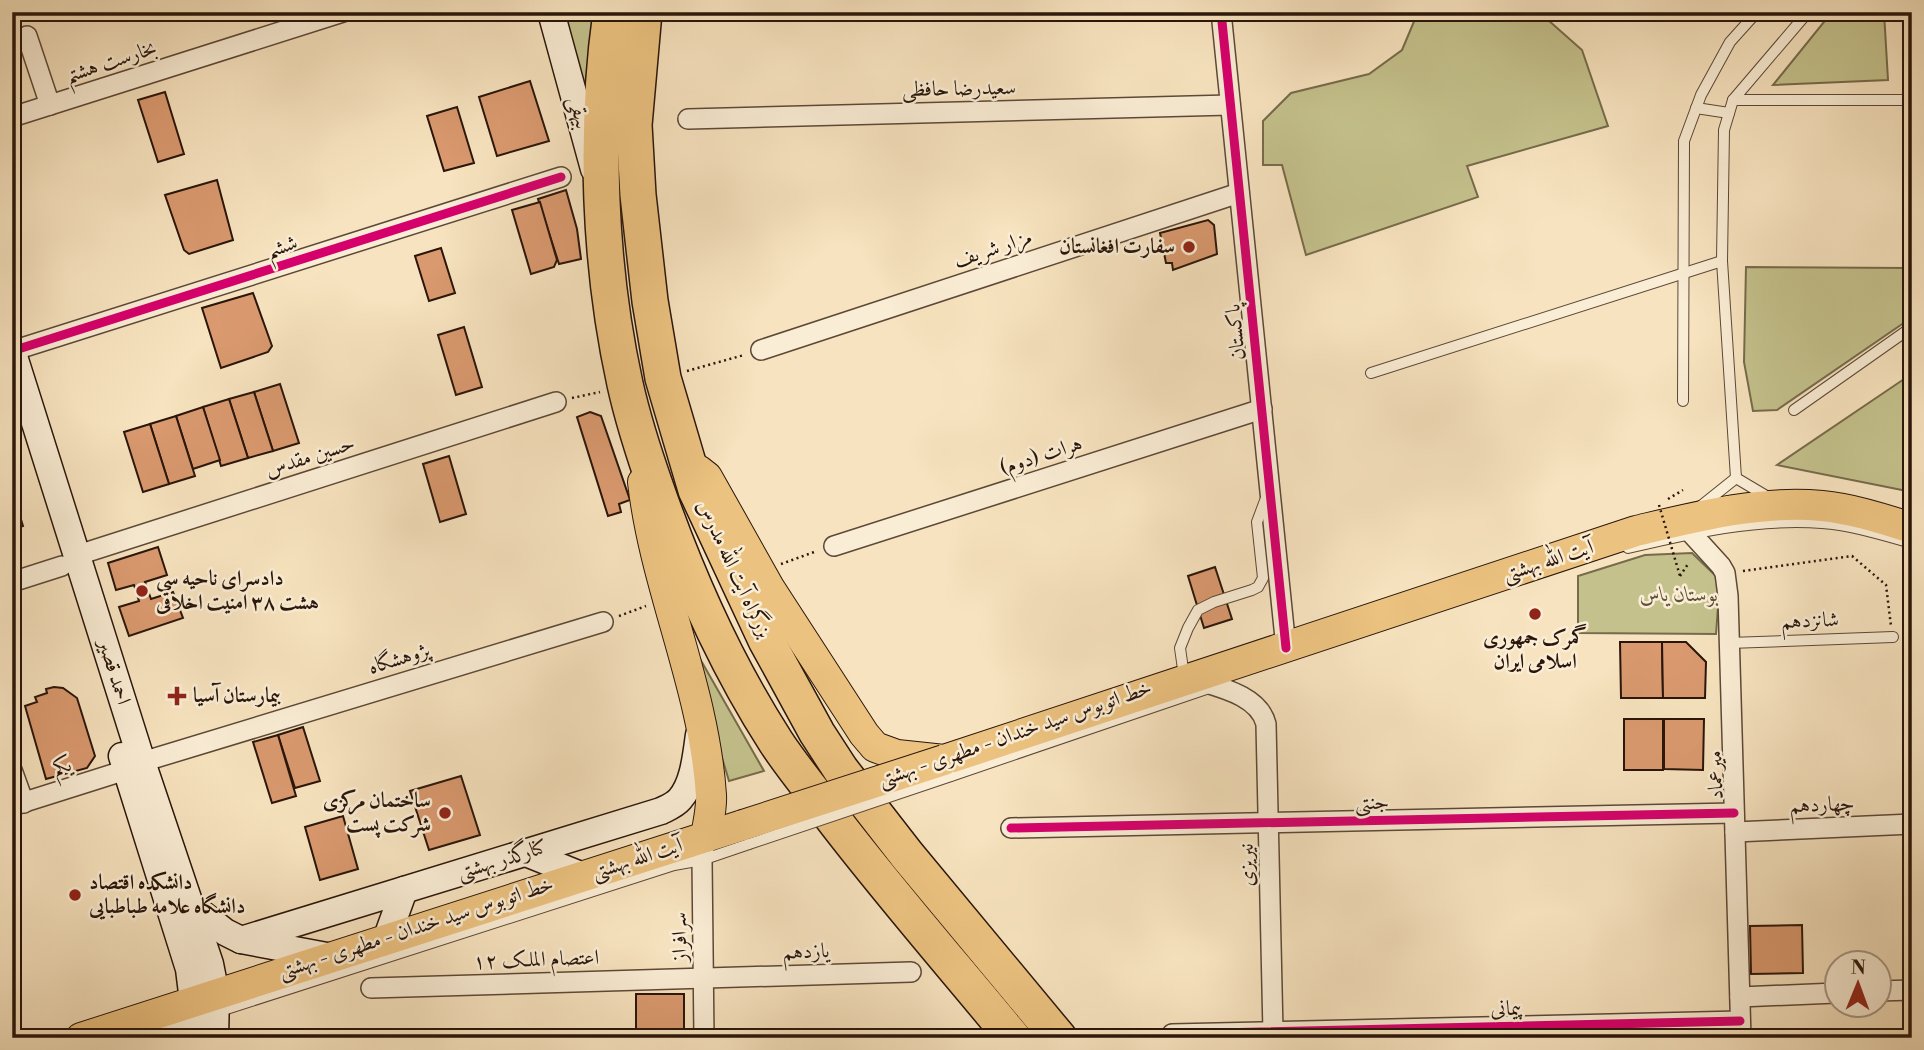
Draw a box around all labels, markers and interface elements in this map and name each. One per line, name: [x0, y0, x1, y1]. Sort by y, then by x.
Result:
street label: بخارست هشتم: [62, 35, 162, 96]
street label: سعیدرضا حافظی: [902, 75, 1016, 103]
street label: بیهقی: [561, 94, 596, 133]
street label: مزار شریف: [950, 224, 1036, 275]
street label: ششم: [263, 230, 303, 271]
place label: سفارت افغانستان: [1059, 234, 1175, 260]
marker: سفارت افغانستان: [1181, 239, 1197, 255]
street label: پاکستان: [1220, 301, 1253, 361]
street label: حسین مقدس: [262, 430, 358, 484]
street label: هرات (دوم): [996, 430, 1087, 485]
street label: بزرگراه آیت الله مدرس: [691, 494, 782, 642]
street label: آیت الله بهشتی: [1498, 529, 1599, 589]
place label: دادسرای ناحیه سی هشت ۳۸ امنیت اخلاقی: [155, 566, 319, 616]
park label: بوستان یاس: [1639, 582, 1719, 608]
marker: دادسرای ناحیه سی هشت ۳۸ امنیت اخلاقی: [134, 583, 150, 599]
marker: گمرک جمهوری اسلامی ایران: [1527, 606, 1543, 622]
street label: شانزدهم: [1781, 607, 1840, 641]
place label: گمرک جمهوری اسلامی ایران: [1483, 623, 1587, 675]
street label: احمد قصیر: [91, 634, 136, 708]
street label: پژوهشگاه: [365, 636, 435, 681]
street label: خط اتوبوس سید خندان - مطهری - بهشتی: [875, 675, 1156, 794]
place label: بیمارستان آسیا: [193, 682, 281, 709]
marker: بیمارستان آسیا: [167, 686, 187, 706]
street label: میرعماد: [1702, 750, 1730, 800]
street label: یکم: [49, 751, 78, 788]
place label: ساختمان مرکزی شرکت پست: [323, 788, 431, 838]
street label: جنتی: [1355, 790, 1389, 817]
street label: چهاردهم: [1789, 791, 1855, 825]
marker: ساختمان مرکزی شرکت پست: [437, 805, 453, 821]
street label: آیت الله بهشتی: [587, 827, 688, 887]
street label: کنارگذر بهشتی: [453, 831, 550, 887]
street label: نیریزی: [1234, 843, 1260, 887]
place label: دانشکده اقتصاد دانشگاه علامه طباطبایی: [88, 870, 245, 920]
street label: خط اتوبوس سید خندان - مطهری - بهشتی: [275, 871, 557, 986]
marker: دانشکده اقتصاد دانشگاه علامه طباطبایی: [67, 887, 83, 903]
street label: سرافراز: [667, 912, 693, 964]
street label: یازدهم: [782, 938, 831, 972]
street label: اعتصام الملک ۱۲: [472, 945, 600, 979]
north arrow: [1822, 948, 1892, 1018]
text: N: [1851, 956, 1866, 980]
street label: پیمانی: [1490, 996, 1523, 1022]

